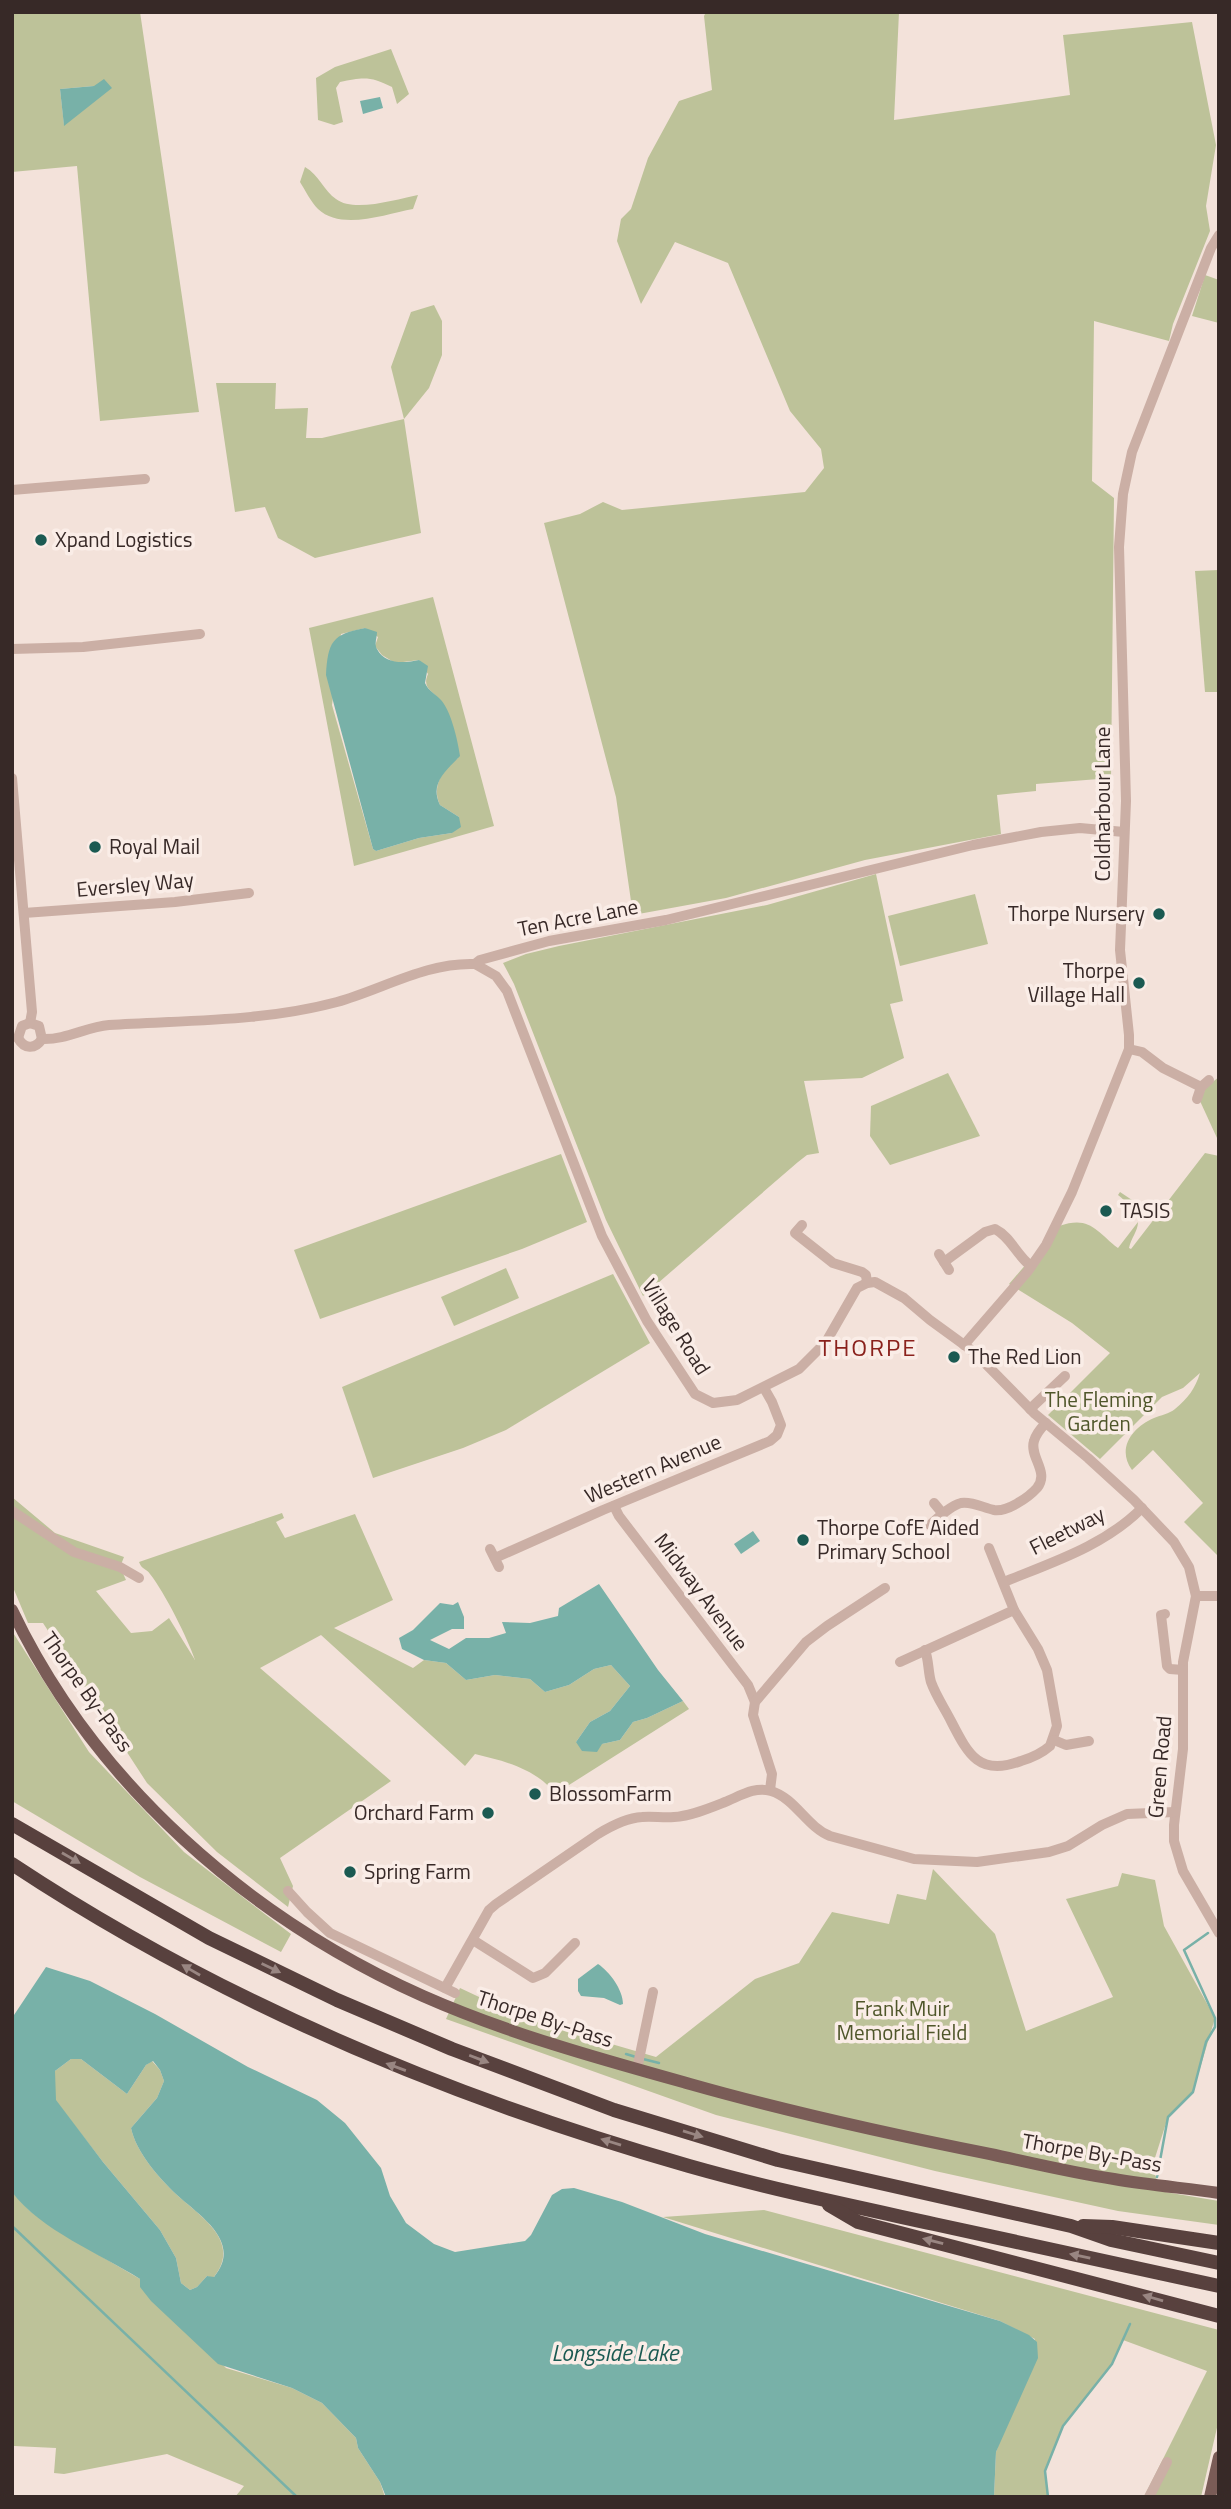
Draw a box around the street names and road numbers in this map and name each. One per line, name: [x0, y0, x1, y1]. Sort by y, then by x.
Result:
street label: Coldharbour Lane: [1086, 727, 1118, 881]
street label: Eversley Way: [75, 863, 195, 905]
street label: Ten Acre Lane: [515, 890, 641, 944]
street label: Village Road: [635, 1272, 719, 1381]
street label: Western Avenue: [579, 1425, 726, 1511]
street label: Fleetway: [1023, 1497, 1110, 1563]
street label: Midway Avenue: [647, 1526, 757, 1657]
street label: Thorpe By-Pass: [34, 1624, 141, 1758]
street label: Green Road: [1139, 1714, 1179, 1819]
street label: Thorpe By-Pass: [473, 1981, 617, 2055]
street label: Thorpe By-Pass: [1020, 2124, 1165, 2180]

